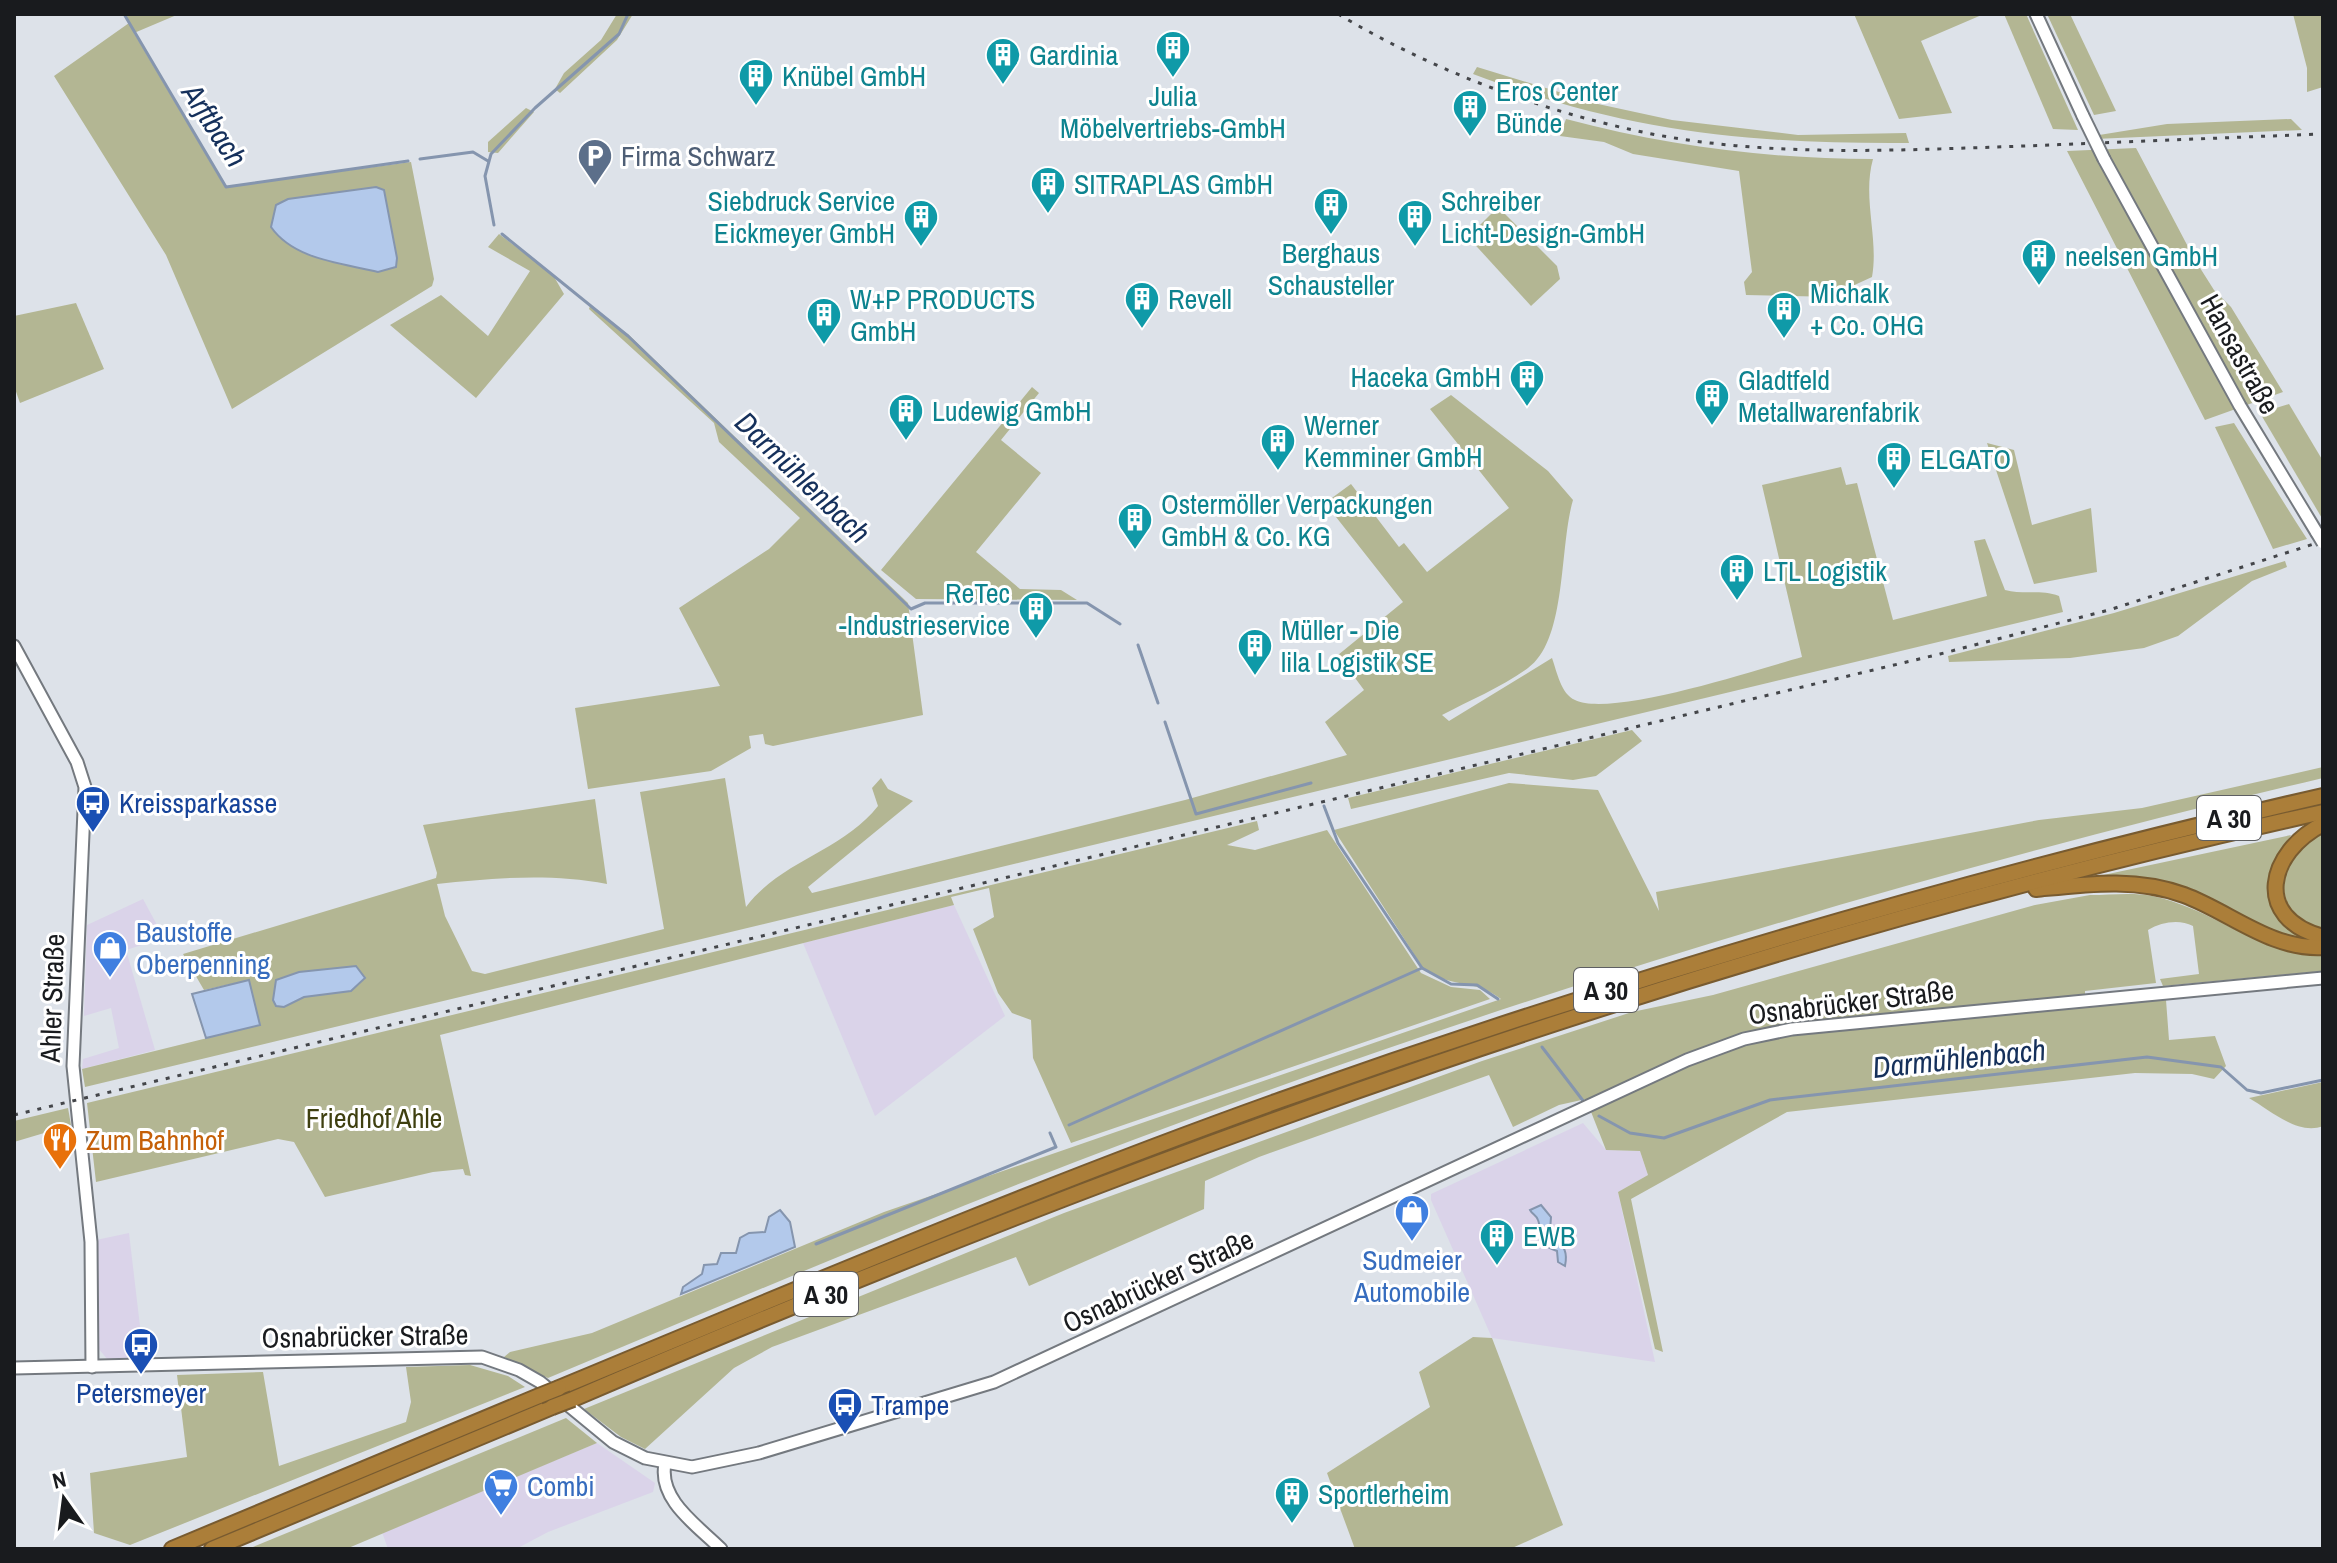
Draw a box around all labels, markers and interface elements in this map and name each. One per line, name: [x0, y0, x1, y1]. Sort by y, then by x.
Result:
building icon: Julia Möbelvertriebs-GmbH: [1154, 29, 1192, 79]
building icon: Gardinia: [984, 36, 1022, 86]
place label: Gardinia: [1029, 36, 1119, 74]
building icon: Knübel GmbH: [737, 57, 775, 107]
place label: Knübel GmbH: [782, 57, 926, 95]
place label: Eros Center Bünde: [1496, 72, 1619, 142]
water label: Arftbach: [172, 74, 257, 174]
place label: Julia Möbelvertriebs-GmbH: [1060, 77, 1286, 147]
building icon: Eros Center Bünde: [1451, 88, 1489, 138]
parking icon: Firma Schwarz: [576, 137, 614, 187]
place label: Firma Schwarz: [621, 137, 775, 175]
building icon: SITRAPLAS GmbH: [1029, 165, 1067, 215]
place label: SITRAPLAS GmbH: [1074, 165, 1273, 203]
place label: Siebdruck Service Eickmeyer GmbH: [707, 182, 895, 252]
place label: Schreiber Licht-Design-GmbH: [1441, 182, 1645, 252]
building icon: Berghaus Schausteller: [1312, 186, 1350, 236]
building icon: Siebdruck Service Eickmeyer GmbH: [902, 198, 940, 248]
building icon: Schreiber Licht-Design-GmbH: [1396, 198, 1434, 248]
place label: Berghaus Schausteller: [1268, 234, 1395, 304]
building icon: neelsen GmbH: [2020, 237, 2058, 287]
place label: neelsen GmbH: [2065, 237, 2218, 275]
place label: Michalk + Co. OHG: [1810, 274, 1924, 344]
place label: W+P PRODUCTS GmbH: [850, 280, 1035, 350]
building icon: Revell: [1123, 280, 1161, 330]
place label: Revell: [1168, 280, 1232, 318]
street label: Hansastraße: [2192, 287, 2288, 421]
building icon: Michalk + Co. OHG: [1765, 290, 1803, 340]
building icon: W+P PRODUCTS GmbH: [805, 296, 843, 346]
place label: Haceka GmbH: [1350, 358, 1501, 396]
building icon: Haceka GmbH: [1508, 358, 1546, 408]
place label: Gladtfeld Metallwarenfabrik: [1738, 361, 1920, 431]
building icon: Gladtfeld Metallwarenfabrik: [1693, 377, 1731, 427]
building icon: Ludewig GmbH: [887, 392, 925, 442]
place label: Ludewig GmbH: [932, 392, 1092, 430]
water label: Darmühlenbach: [727, 402, 879, 552]
place label: Werner Kemminer GmbH: [1304, 406, 1483, 476]
building icon: Werner Kemminer GmbH: [1259, 422, 1297, 472]
building icon: ELGATO: [1875, 440, 1913, 490]
place label: ELGATO: [1920, 440, 2011, 478]
place label: Ostermöller Verpackungen GmbH & Co. KG: [1161, 485, 1433, 555]
building icon: Ostermöller Verpackungen GmbH & Co. KG: [1116, 501, 1154, 551]
building icon: LTL Logistik: [1718, 552, 1756, 602]
place label: LTL Logistik: [1763, 552, 1887, 590]
place label: ReTec -Industrieservice: [839, 574, 1010, 644]
building icon: ReTec -Industrieservice: [1017, 590, 1055, 640]
place label: Müller - Die lila Logistik SE: [1281, 611, 1434, 681]
building icon: Müller - Die lila Logistik SE: [1236, 627, 1274, 677]
bus stop icon: Kreissparkasse: [74, 784, 112, 834]
place label: Kreissparkasse: [119, 784, 277, 822]
road number: A 30: [2197, 796, 2261, 840]
place label: Baustoffe Oberpenning: [136, 913, 270, 983]
shop icon: Baustoffe Oberpenning: [91, 929, 129, 979]
street label: Ahler Straße: [31, 933, 73, 1064]
road number: A 30: [1574, 968, 1638, 1012]
street label: Osnabrücker Straße: [1746, 971, 1956, 1033]
water label: Darmühlenbach: [1871, 1029, 2047, 1087]
park label: Friedhof Ahle: [306, 1099, 442, 1137]
restaurant icon: Zum Bahnhof: [41, 1121, 79, 1171]
place label: Zum Bahnhof: [86, 1121, 224, 1159]
shop icon: Sudmeier Automobile: [1393, 1193, 1431, 1243]
building icon: EWB: [1478, 1217, 1516, 1267]
place label: EWB: [1523, 1217, 1575, 1255]
street label: Osnabrücker Straße: [1056, 1220, 1260, 1342]
place label: Sudmeier Automobile: [1353, 1241, 1470, 1311]
road number: A 30: [794, 1272, 858, 1316]
street label: Osnabrücker Straße: [261, 1315, 469, 1357]
bus stop icon: Petersmeyer: [122, 1326, 160, 1376]
place label: Petersmeyer: [76, 1374, 206, 1412]
bus stop icon: Trampe: [826, 1386, 864, 1436]
place label: Trampe: [871, 1386, 949, 1424]
north arrow: [24, 1459, 104, 1539]
text: N: [49, 1463, 69, 1496]
supermarket icon: Combi: [482, 1467, 520, 1517]
place label: Combi: [527, 1467, 595, 1505]
building icon: Sportlerheim: [1273, 1475, 1311, 1525]
place label: Sportlerheim: [1318, 1475, 1449, 1513]

